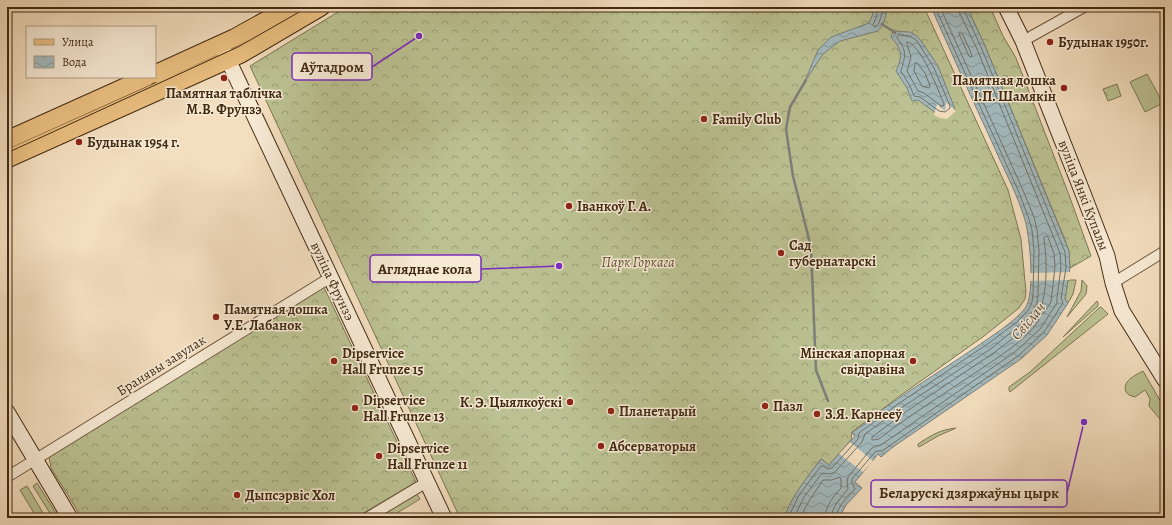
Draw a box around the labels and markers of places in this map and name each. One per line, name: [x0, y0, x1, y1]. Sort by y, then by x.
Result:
place label: Будынак 1950г.: [1058, 33, 1149, 52]
marker: Будынак 1950г.: [1045, 37, 1055, 47]
callout: Аўтадром: [292, 53, 372, 80]
place label: Памятная дошка І.П. Шамякін: [952, 71, 1056, 106]
marker: Памятная таблічка М.В. Фрунзэ: [219, 73, 229, 83]
marker: Памятная дошка І.П. Шамякін: [1059, 83, 1069, 93]
place label: Памятная таблічка М.В. Фрунзэ: [166, 84, 283, 119]
place label: Family Club: [712, 110, 781, 129]
marker: Family Club: [699, 114, 709, 124]
place label: Будынак 1954 г.: [87, 133, 180, 152]
marker: Будынак 1954 г.: [74, 137, 84, 147]
place label: Іванкоў Г. А.: [577, 197, 651, 216]
marker: Іванкоў Г. А.: [564, 201, 574, 211]
place label: Сад губернатарскі: [789, 236, 876, 271]
marker: Сад губернатарскі: [776, 248, 786, 258]
callout: Агляднае кола: [370, 255, 481, 282]
place label: Памятная дошка У.Е. Лабанок: [224, 300, 328, 335]
marker: Памятная дошка У.Е. Лабанок: [211, 312, 221, 322]
place label: Dipservice Hall Frunze 15: [342, 344, 424, 379]
place label: Мінская апорная свідравіна: [800, 344, 905, 379]
marker: Dipservice Hall Frunze 15: [329, 356, 339, 366]
marker: Мінская апорная свідравіна: [908, 356, 918, 366]
place label: Dipservice Hall Frunze 13: [363, 391, 445, 426]
place label: К. Э. Цыялкоўскі: [460, 393, 562, 412]
marker: К. Э. Цыялкоўскі: [565, 397, 575, 407]
place label: Пазл: [773, 397, 803, 416]
marker: Пазл: [760, 401, 770, 411]
place label: Планетарый: [619, 402, 696, 421]
marker: Dipservice Hall Frunze 13: [350, 403, 360, 413]
place label: З.Я. Карнееў: [825, 405, 902, 424]
marker: Планетарый: [606, 406, 616, 416]
marker: З.Я. Карнееў: [812, 409, 822, 419]
place label: Абсерваторыя: [608, 437, 696, 456]
place label: Dipservice Hall Frunze 11: [387, 439, 468, 474]
marker: Абсерваторыя: [596, 441, 606, 451]
marker: Dipservice Hall Frunze 11: [374, 451, 384, 461]
callout: Беларускі дзяржаўны цырк: [871, 480, 1067, 507]
place label: Дыпсэрвіс Хол: [245, 486, 335, 505]
marker: Дыпсэрвіс Хол: [232, 490, 242, 500]

